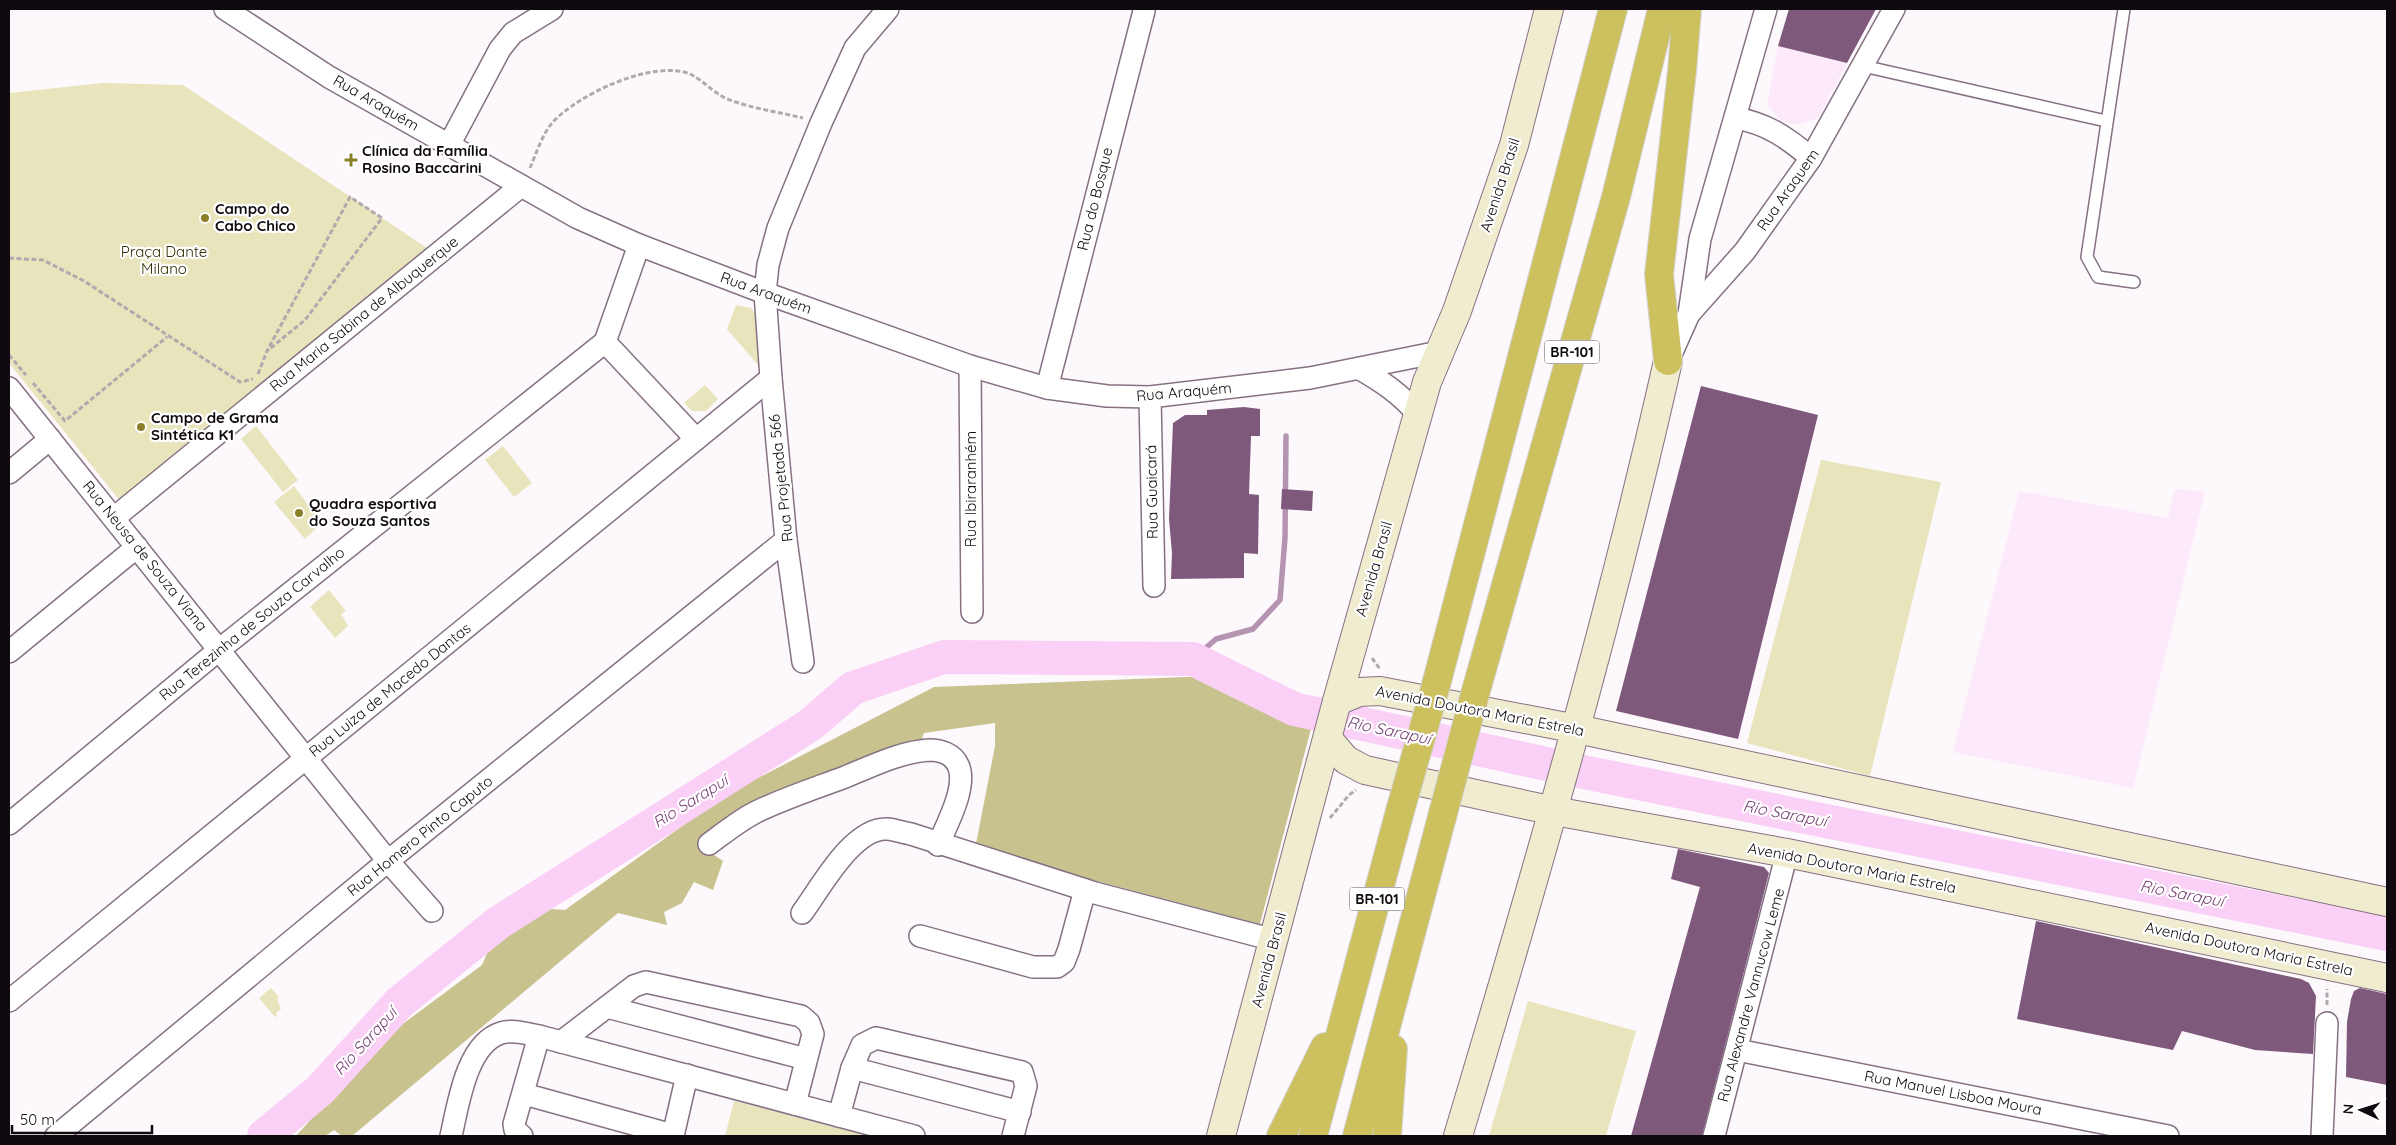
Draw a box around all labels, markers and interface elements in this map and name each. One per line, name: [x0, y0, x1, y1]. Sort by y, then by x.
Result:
street label: Rua Araquém: [330, 70, 422, 135]
street label: Avenida Brasil: [1475, 135, 1524, 234]
place label: Clínica da Família Rosino Baccarini: [362, 141, 488, 177]
street label: Rua do Bosque: [1072, 145, 1117, 253]
street label: Rua Araquem: [1752, 145, 1823, 234]
marker: Clínica da Família Rosino Baccarini: [344, 153, 358, 167]
place label: Campo do Cabo Chico: [215, 199, 296, 235]
marker: Campo do Cabo Chico: [199, 212, 211, 224]
street label: Rua Maria Sabina de Albuquerque: [266, 232, 462, 396]
park label: Praça Dante Milano: [121, 242, 207, 278]
street label: Rua Araquém: [718, 267, 814, 318]
road number: BR-101: [1544, 341, 1600, 364]
street label: Rua Araquém: [1135, 378, 1233, 405]
place label: Campo de Grama Sintética K1: [151, 408, 279, 444]
street label: Rua Projetada 566: [764, 413, 797, 543]
marker: Campo de Grama Sintética K1: [135, 421, 147, 433]
street label: Rua Ibiraranhém: [961, 431, 980, 547]
street label: Rua Guaicará: [1141, 445, 1162, 539]
street label: Rua Neusa de Souza Viana: [79, 477, 212, 635]
place label: Quadra esportiva do Souza Santos: [309, 494, 437, 530]
marker: Quadra esportiva do Souza Santos: [293, 507, 305, 519]
street label: Avenida Brasil: [1351, 519, 1396, 619]
street label: Rua Terezinha de Souza Carvalho: [155, 543, 348, 704]
street label: Rua Luiza de Macedo Dantas: [305, 618, 475, 761]
street label: Avenida Doutora Maria Estrela: [1374, 681, 1586, 740]
water label: Rio Sarapuí: [1345, 711, 1436, 749]
water label: Rio Sarapuí: [649, 768, 734, 832]
street label: Rua Homero Pinto Caputo: [343, 771, 496, 900]
water label: Rio Sarapuí: [1741, 795, 1832, 832]
street label: Avenida Doutora Maria Estrela: [1746, 838, 1958, 897]
water label: Rio Sarapuí: [2138, 875, 2229, 912]
street label: Rua Alexandre Vannucow Leme: [1713, 886, 1788, 1104]
road number: BR-101: [1350, 888, 1404, 911]
street label: Avenida Brasil: [1247, 910, 1290, 1010]
street label: Avenida Doutora Maria Estrela: [2143, 917, 2355, 980]
water label: Rio Sarapuí: [329, 1000, 403, 1079]
street label: Rua Manuel Lisboa Moura: [1863, 1066, 2044, 1119]
north arrow: [2336, 1085, 2386, 1135]
scale bar: [12, 1102, 152, 1134]
text: N: [2339, 1103, 2357, 1115]
text: 50 m: [20, 1110, 55, 1129]

